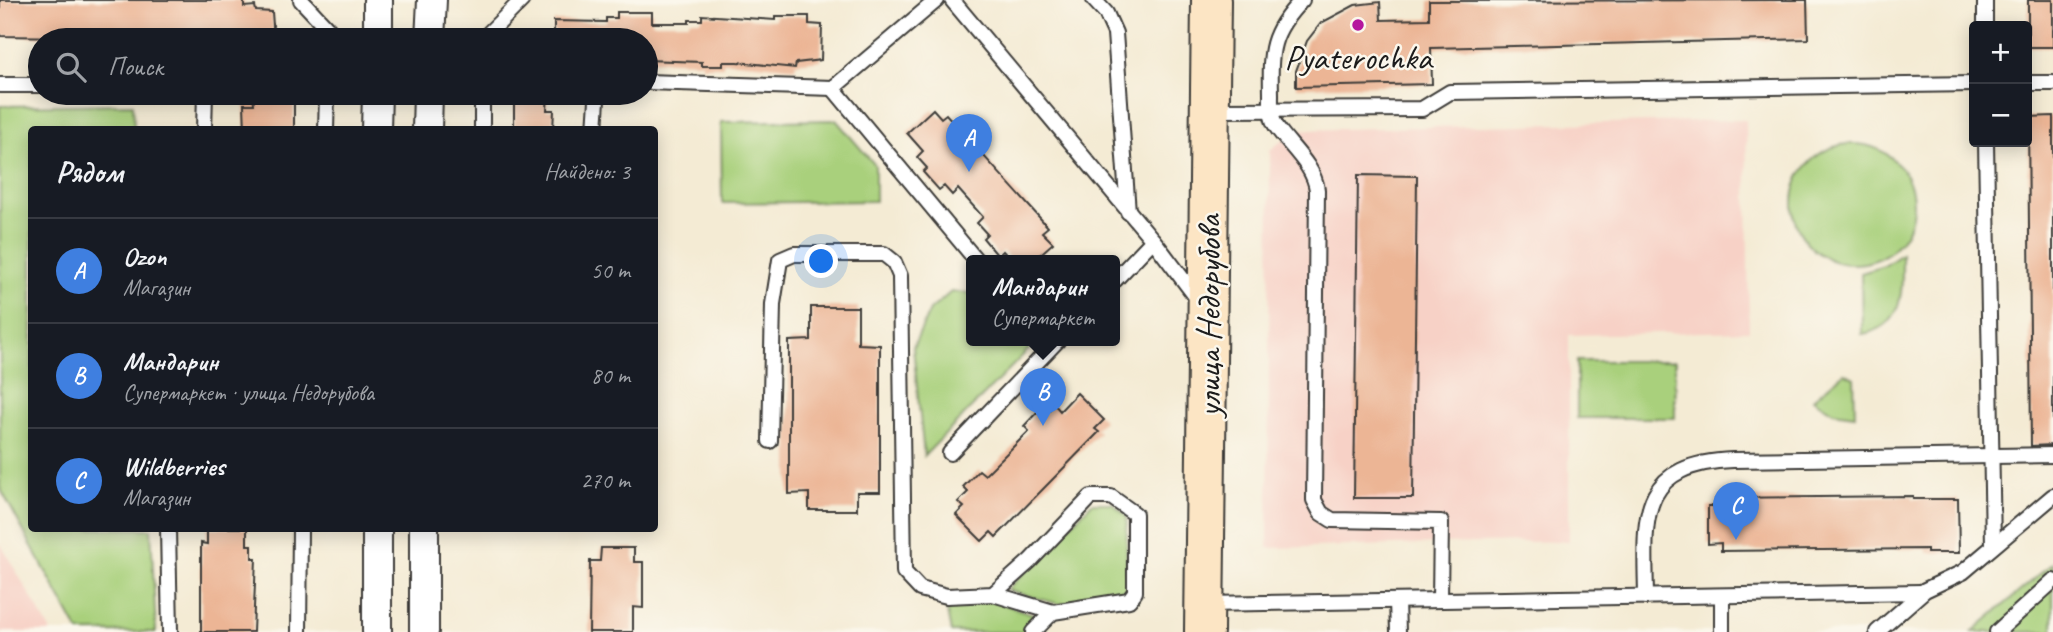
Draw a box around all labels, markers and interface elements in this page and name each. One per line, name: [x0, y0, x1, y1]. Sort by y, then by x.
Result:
marker: Pyaterochka: [1350, 17, 1366, 33]
map controls: [1969, 21, 2032, 147]
button: +: [1969, 21, 2032, 84]
search box: [28, 28, 658, 105]
place label: Pyaterochka: [1284, 35, 1434, 80]
icon: search: [52, 48, 90, 86]
text: Поиск: [108, 50, 163, 83]
button: −: [1969, 84, 2032, 147]
pin: A: [946, 114, 992, 172]
text: Рядом: [56, 153, 123, 191]
text: Найдено: 3: [544, 157, 630, 186]
street label: улица Недорубова: [1186, 213, 1231, 419]
text: Ozon: [123, 240, 166, 273]
your location: [804, 244, 838, 278]
popup: [966, 255, 1120, 346]
text: A: [73, 256, 85, 285]
text: 50 m: [591, 256, 630, 285]
text: Мандарин: [992, 270, 1087, 303]
text: Магазин: [123, 273, 190, 302]
text: Супермаркет: [992, 303, 1094, 332]
text: Мандарин: [123, 345, 219, 378]
text: B: [73, 361, 85, 390]
text: 80 m: [591, 361, 630, 390]
pin: B: [1020, 368, 1066, 426]
text: Супермаркет · улица Недорубова: [123, 378, 374, 407]
text: Wildberries: [123, 450, 225, 483]
text: C: [74, 466, 84, 495]
text: 270 m: [581, 466, 630, 495]
pin: C: [1713, 482, 1759, 540]
text: Магазин: [123, 483, 190, 512]

